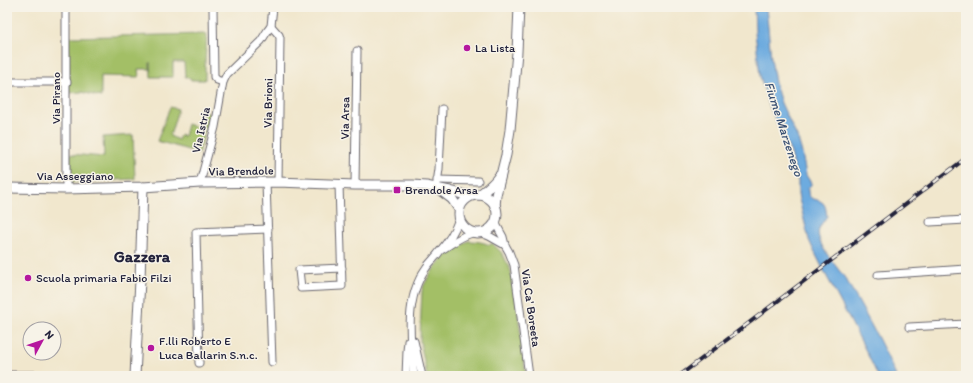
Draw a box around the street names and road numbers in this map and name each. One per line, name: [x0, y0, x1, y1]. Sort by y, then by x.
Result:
street label: Via Pirano: [49, 72, 63, 124]
street label: Via Brioni: [261, 78, 275, 128]
street label: Via Arsa: [338, 96, 352, 140]
street label: Via Istria: [189, 105, 213, 155]
street label: Via Brendole: [208, 163, 274, 179]
street label: Via Asseggiano: [37, 169, 113, 183]
street label: Via Ca' Boreeta: [519, 268, 544, 349]

